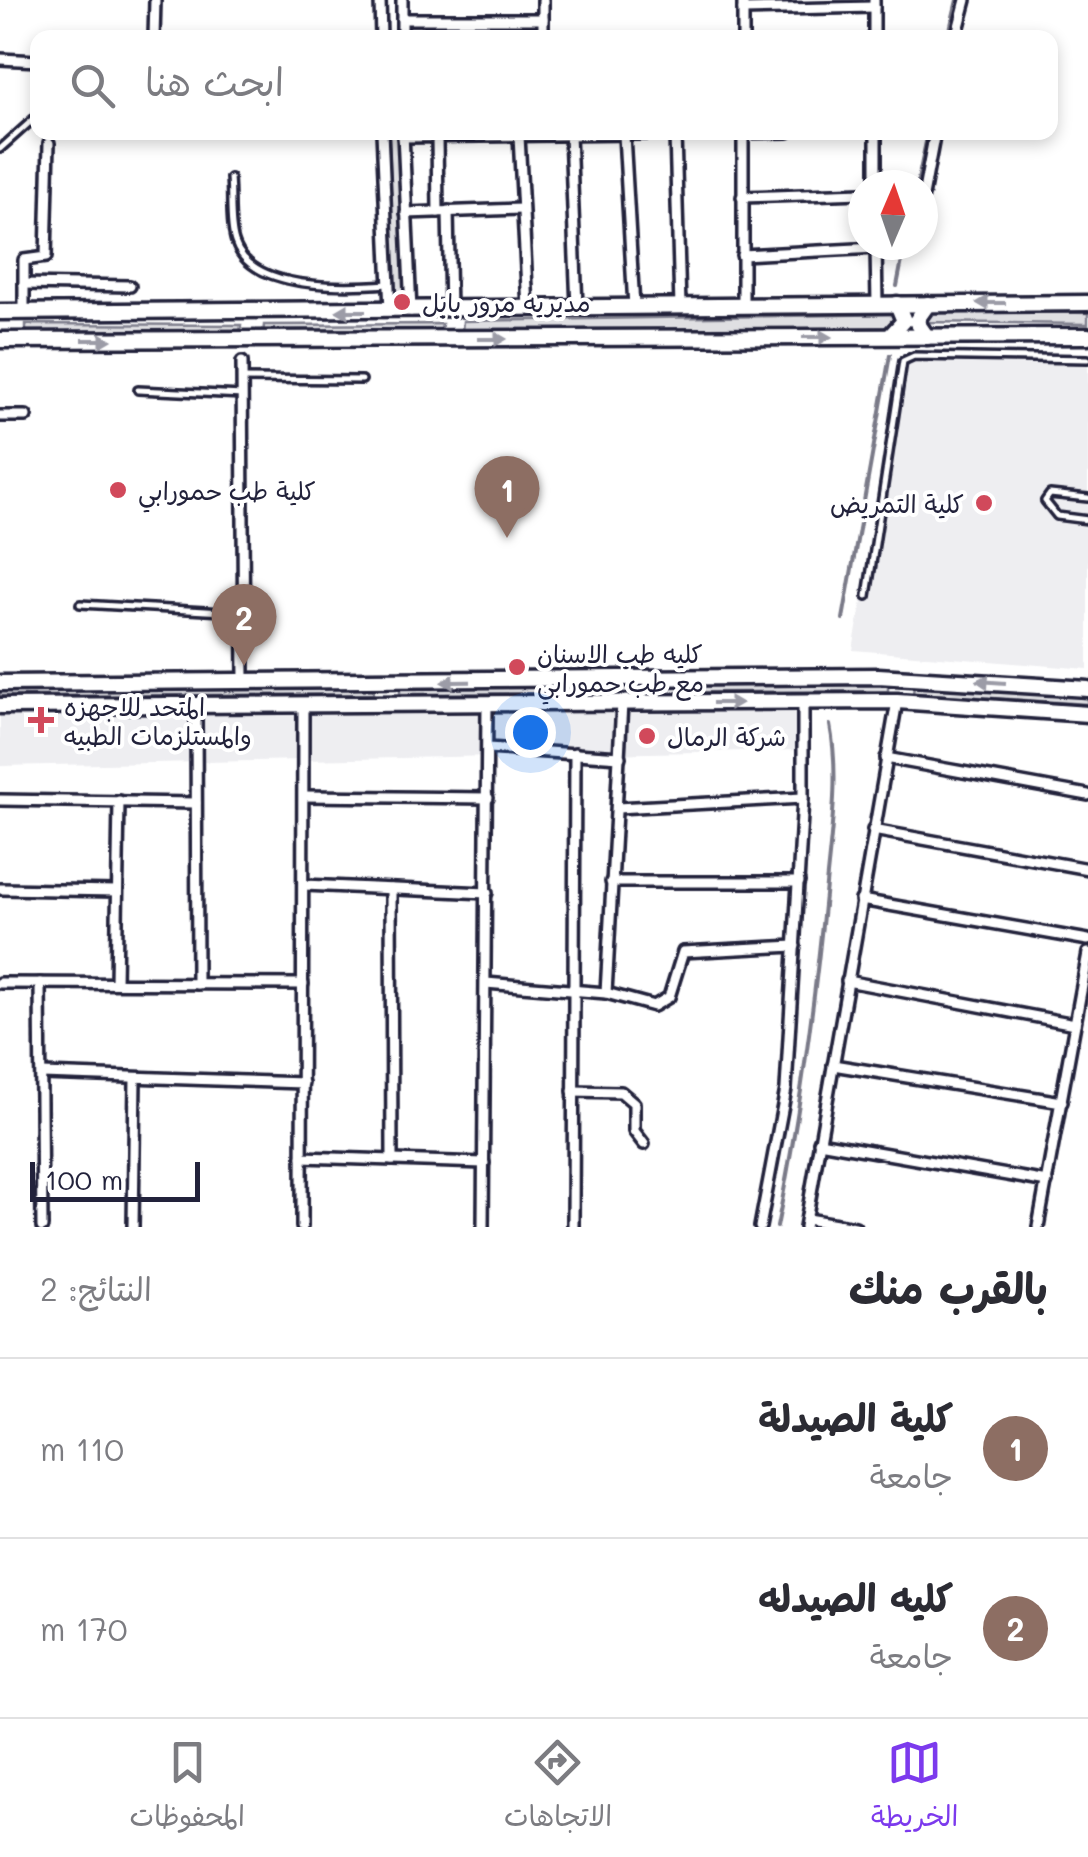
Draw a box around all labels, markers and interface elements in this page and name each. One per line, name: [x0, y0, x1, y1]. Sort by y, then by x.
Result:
search box: [30, 30, 1058, 140]
text: ابحث هنا: [145, 56, 284, 106]
icon: search: [65, 58, 120, 113]
north arrow: [848, 170, 938, 260]
place label: مديريه مرور بابل: [422, 286, 591, 318]
marker: مديريه مرور بابل: [391, 291, 413, 313]
one-way arrow: [974, 295, 1006, 311]
one-way arrow: [334, 303, 366, 319]
one-way arrow: [802, 329, 834, 345]
one-way arrow: [477, 331, 509, 347]
one-way arrow: [82, 332, 114, 348]
pin: 1: [474, 456, 540, 538]
place label: كلية طب حمورابي: [138, 474, 316, 513]
marker: كلية طب حمورابي: [107, 479, 129, 501]
place label: كلية التمريض: [830, 487, 964, 519]
marker: كلية التمريض: [973, 492, 995, 514]
pin: 2: [212, 584, 276, 666]
place label: كليه طب الاسنان مع طب حمورابي: [537, 637, 704, 705]
marker: كليه طب الاسنان مع طب حمورابي: [506, 656, 528, 678]
one-way arrow: [439, 674, 471, 690]
one-way arrow: [974, 674, 1006, 690]
place label: المتحد للاجهزه والمستلزمات الطبيه: [64, 690, 252, 751]
one-way arrow: [712, 695, 744, 711]
marker: المتحد للاجهزه والمستلزمات الطبيه: [28, 707, 54, 733]
your location: [505, 707, 556, 758]
place label: شركة الرمال: [667, 720, 786, 752]
marker: شركة الرمال: [636, 725, 658, 747]
scale bar: [30, 1157, 200, 1202]
text: 100 m: [45, 1161, 123, 1197]
text: بالقرب منك: [849, 1260, 1048, 1315]
text: النتائج: 2: [40, 1267, 152, 1309]
text: كلية الصيدلة: [758, 1392, 953, 1442]
text: 110 m: [40, 1427, 124, 1469]
text: 1: [1008, 1427, 1023, 1469]
text: جامعة: [870, 1454, 953, 1496]
text: كليه الصيدله: [758, 1572, 953, 1622]
text: 170 m: [40, 1607, 128, 1649]
text: 2: [1007, 1607, 1024, 1649]
text: جامعة: [870, 1634, 953, 1676]
tab: المحفوظات: [130, 1735, 245, 1841]
tab: الاتجاهات: [504, 1735, 612, 1841]
tab: الخريطة: [871, 1735, 958, 1841]

